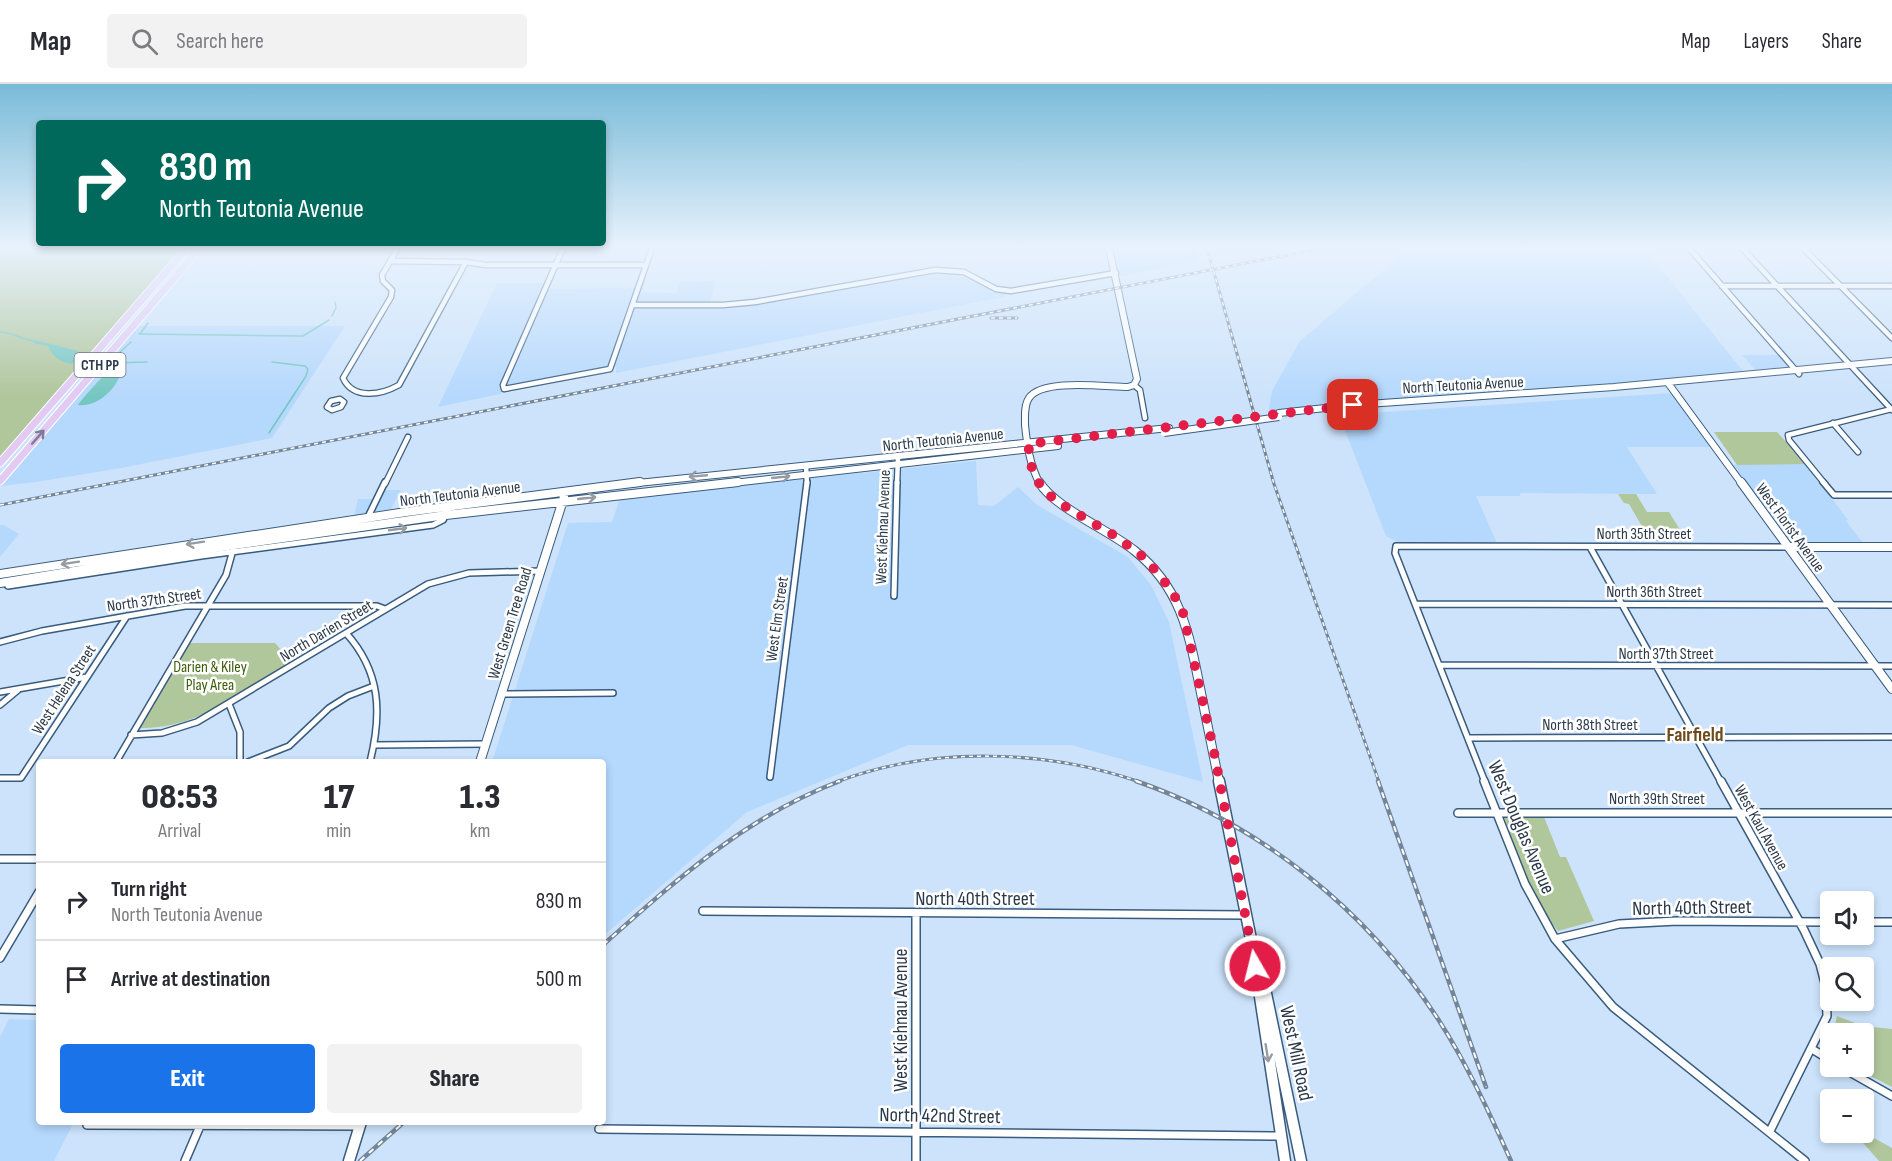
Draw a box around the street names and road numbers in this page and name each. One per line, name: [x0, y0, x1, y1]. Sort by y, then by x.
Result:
road number: CTH PP: [74, 353, 126, 377]
street label: North Teutonia Avenue: [1402, 373, 1524, 398]
street label: North Teutonia Avenue: [882, 425, 1005, 456]
street label: West Kiehnau Avenue: [872, 469, 895, 585]
street label: North Teutonia Avenue: [399, 478, 522, 511]
street label: West Florist Avenue: [1751, 480, 1828, 576]
street label: North 35th Street: [1596, 525, 1692, 544]
street label: West Green Tree Road: [484, 565, 536, 682]
street label: West Elm Street: [762, 575, 793, 663]
street label: North 36th Street: [1606, 583, 1702, 602]
street label: North 37th Street: [106, 584, 203, 617]
street label: North Darien Street: [277, 596, 377, 666]
street label: West Helena Street: [28, 641, 100, 738]
street label: North 37th Street: [1618, 645, 1714, 664]
street label: North 38th Street: [1542, 716, 1638, 735]
street label: West Douglas Avenue: [1482, 757, 1560, 898]
street label: West Kaul Avenue: [1729, 782, 1792, 874]
street label: North 39th Street: [1609, 790, 1705, 809]
street label: North 40th Street: [915, 887, 1035, 911]
street label: North 40th Street: [1632, 895, 1752, 921]
street label: West Kiehnau Avenue: [889, 948, 913, 1092]
street label: West Mill Road: [1274, 1003, 1318, 1103]
street label: North 42nd Street: [879, 1103, 1001, 1129]

